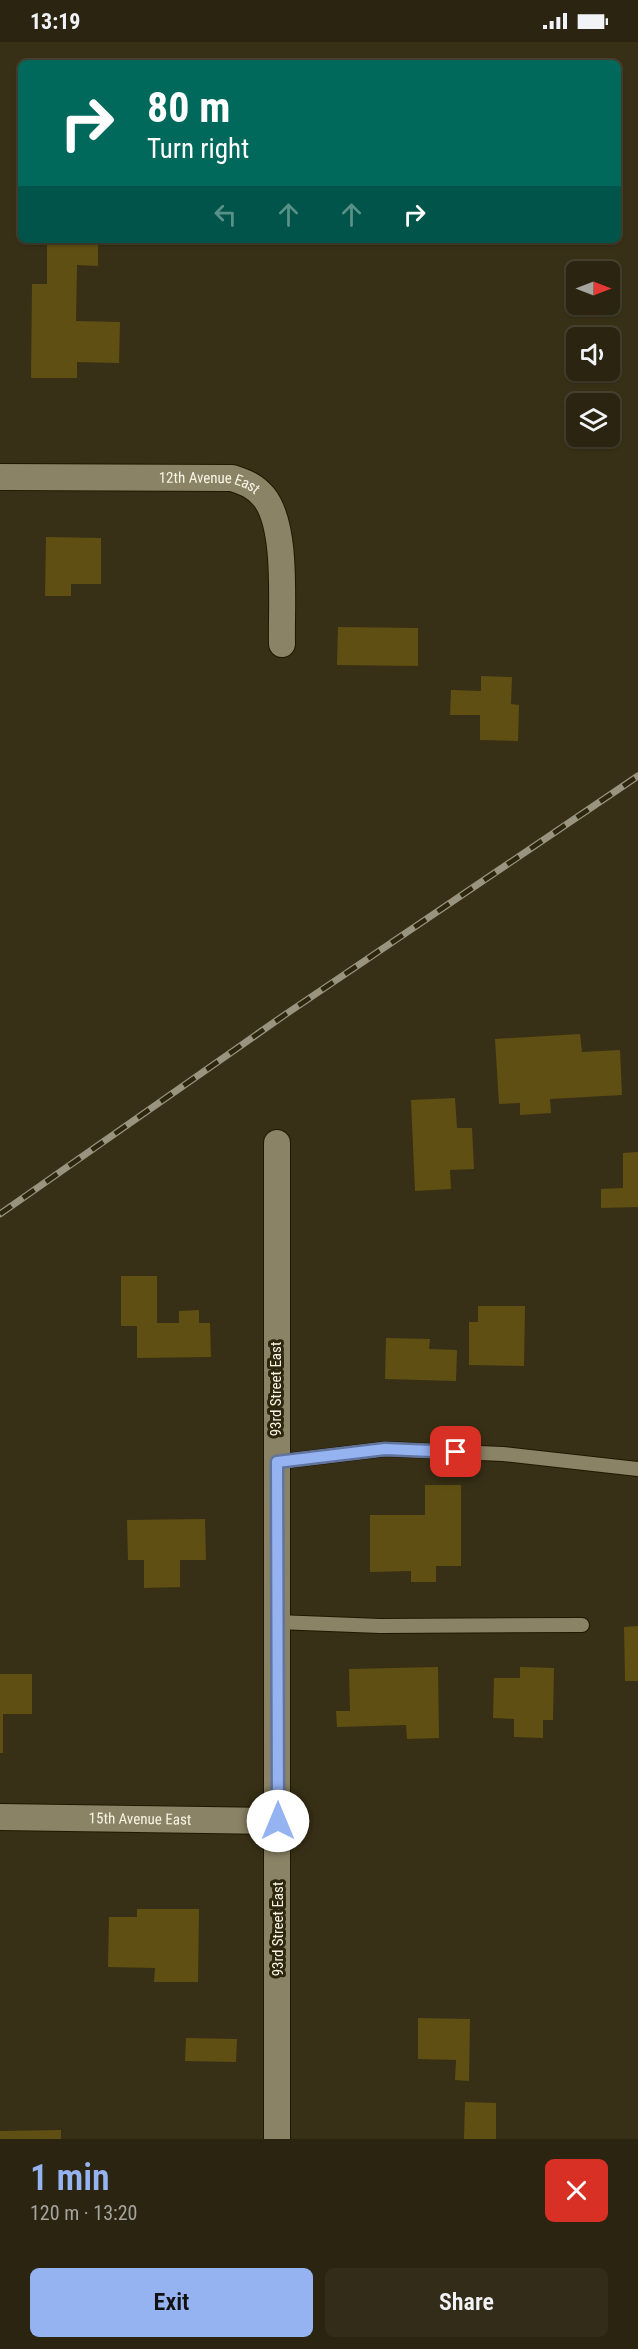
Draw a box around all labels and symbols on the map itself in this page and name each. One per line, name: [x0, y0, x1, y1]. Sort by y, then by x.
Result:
north arrow: [566, 261, 620, 315]
street label: 12th Avenue East: [159, 469, 264, 498]
street label: 93rd Street East: [267, 1342, 285, 1436]
pin: [430, 1426, 481, 1477]
position arrow: [246, 1789, 310, 1853]
street label: 15th Avenue East: [89, 1809, 191, 1829]
street label: 93rd Street East: [269, 1882, 287, 1976]

